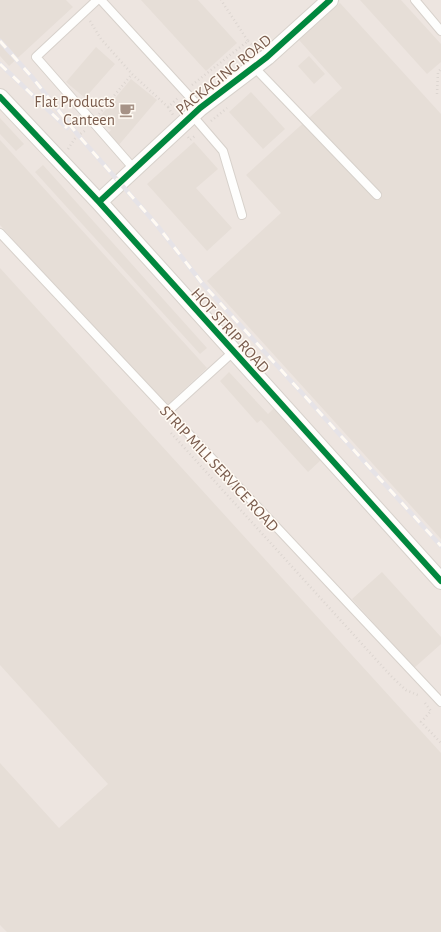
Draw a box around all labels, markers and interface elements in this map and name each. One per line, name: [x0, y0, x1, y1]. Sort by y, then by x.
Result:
street label: PACKAGING ROAD: [173, 32, 274, 118]
place label: Flat Products Canteen: [34, 94, 115, 128]
cafe icon: Flat Products Canteen: [118, 101, 136, 119]
street label: HOT STRIP ROAD: [188, 285, 272, 376]
street label: STRIP MILL SERVICE ROAD: [157, 403, 282, 535]

